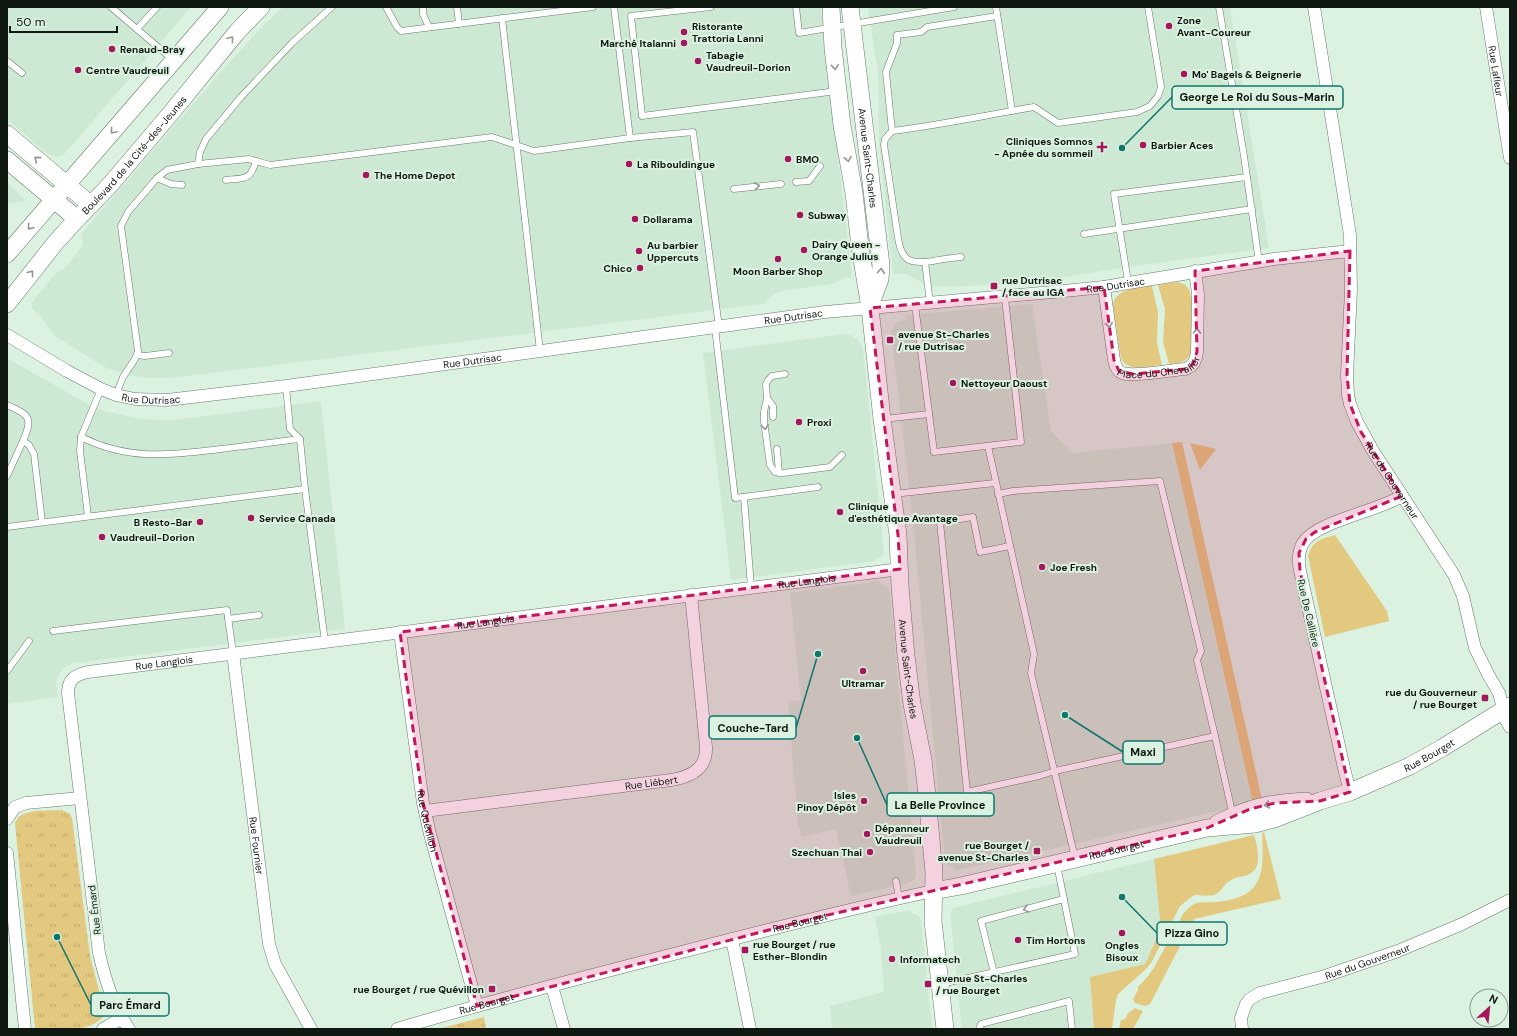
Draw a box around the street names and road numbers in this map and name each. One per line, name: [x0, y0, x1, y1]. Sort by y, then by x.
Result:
street label: Rue Lafleur: [1485, 45, 1506, 98]
street label: Boulevard de la Cité-des-Jeunes: [79, 93, 189, 217]
street label: Avenue Saint-Charles: [855, 107, 880, 209]
street label: Rue Dutrisac: [1086, 274, 1146, 296]
street label: Rue Dutrisac: [763, 306, 824, 327]
street label: Rue Dutrisac: [442, 350, 503, 371]
street label: Place du Chevalier: [1115, 354, 1203, 381]
street label: Rue Dutrisac: [120, 390, 181, 407]
street label: Rue du Gouverneur: [1362, 440, 1422, 522]
street label: Rue Langlois: [778, 571, 836, 591]
street label: Rue De Callière: [1294, 578, 1323, 649]
street label: Rue Langlois: [456, 612, 515, 632]
street label: Avenue Saint-Charles: [896, 619, 921, 720]
street label: Rue Langlois: [135, 653, 194, 673]
street label: Rue Bourget: [1402, 736, 1457, 775]
street label: Rue Liébert: [624, 773, 679, 793]
street label: Rue Quévillon: [414, 789, 441, 854]
street label: Rue Fournier: [246, 816, 266, 876]
street label: Rue Bourget: [1088, 837, 1145, 863]
street label: Rue Émard: [85, 884, 104, 935]
street label: Rue Bourget: [771, 909, 829, 935]
street label: Rue du Gouverneur: [1323, 941, 1412, 983]
street label: Rue Bourget: [458, 990, 515, 1017]

